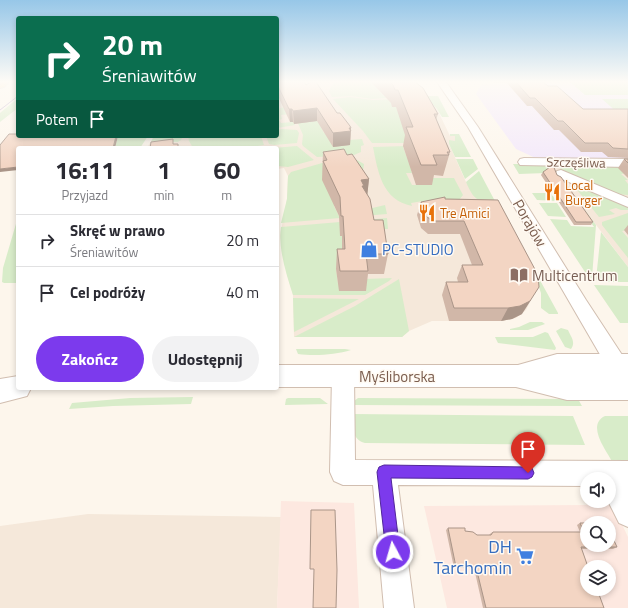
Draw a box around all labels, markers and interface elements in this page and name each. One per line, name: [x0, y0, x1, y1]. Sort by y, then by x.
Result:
text: 20 m: [102, 23, 163, 66]
icon: right: [36, 32, 88, 84]
text: Śreniawitów: [102, 62, 197, 89]
text: Potem: [36, 108, 78, 131]
icon: arrive: [86, 108, 108, 130]
street label: Szczęśliwa: [546, 151, 606, 173]
text: 16:11: [55, 152, 115, 188]
text: 1: [157, 152, 171, 188]
text: 60: [213, 152, 240, 188]
place label: Local Burger: [565, 175, 603, 210]
restaurant icon: Local Burger: [542, 182, 562, 202]
text: Przyjazd: [62, 185, 108, 205]
text: min: [154, 185, 174, 205]
text: m: [221, 185, 232, 205]
street label: Porajów: [507, 195, 553, 251]
restaurant icon: Tre Amici: [417, 203, 437, 223]
place label: Tre Amici: [440, 203, 490, 223]
text: Skręć w prawo: [70, 219, 165, 242]
text: 20 m: [226, 229, 259, 252]
icon: right: [36, 230, 58, 252]
place label: PC-STUDIO: [382, 238, 454, 261]
shop icon: PC-STUDIO: [359, 239, 379, 259]
text: Śreniawitów: [70, 242, 138, 262]
place label: Multicentrum: [532, 264, 618, 287]
library icon: Multicentrum: [509, 265, 529, 285]
text: Cel podróży: [70, 281, 145, 304]
text: 40 m: [226, 281, 259, 304]
icon: arrive: [36, 282, 58, 304]
button: Zakończ: [36, 336, 144, 382]
button: Udostępnij: [152, 336, 259, 382]
street label: Myśliborska: [359, 365, 436, 388]
pin: [511, 432, 545, 473]
icon: arrive: [517, 438, 539, 460]
map controls: [580, 472, 616, 596]
button: sound: [580, 472, 616, 508]
button: search: [580, 516, 616, 552]
position arrow: [372, 531, 414, 573]
place label: DH Tarchomin: [433, 533, 512, 581]
supermarket icon: DH Tarchomin: [515, 546, 535, 566]
button: layers: [580, 560, 616, 596]

